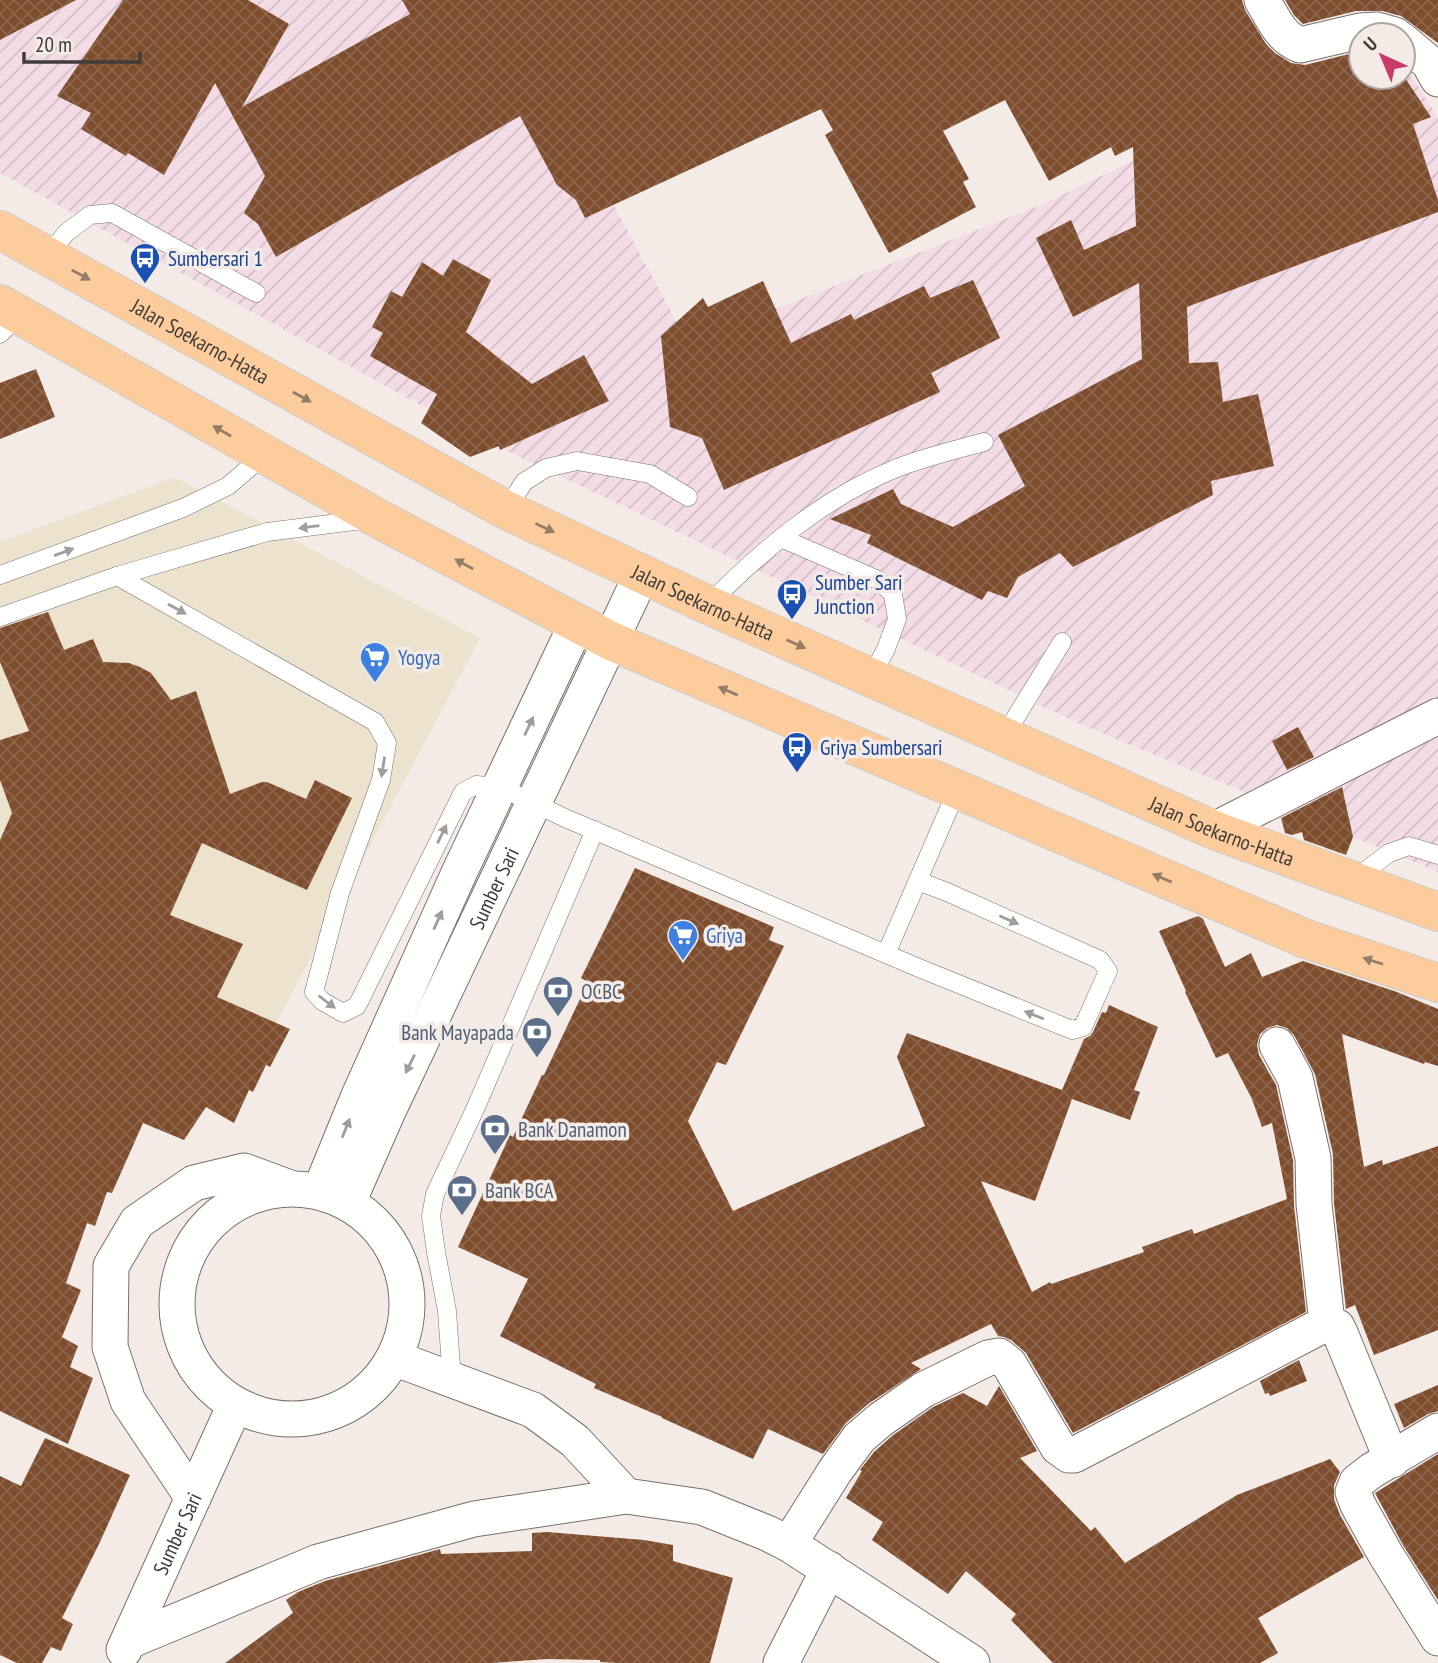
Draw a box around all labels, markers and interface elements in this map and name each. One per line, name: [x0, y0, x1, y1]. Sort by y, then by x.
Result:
scale bar: [24, 21, 140, 65]
north arrow: [1347, 21, 1417, 91]
text: 20 m: [35, 31, 72, 58]
text: U: [1358, 32, 1382, 56]
bus stop icon: Sumbersari 1: [128, 241, 162, 285]
place label: Sumbersari 1: [168, 245, 263, 272]
one-way arrow: [71, 269, 91, 281]
street label: Jalan Soekarno-Hatta: [126, 291, 274, 390]
one-way arrow: [292, 391, 311, 403]
one-way arrow: [212, 425, 231, 437]
one-way arrow: [298, 522, 320, 533]
one-way arrow: [535, 522, 555, 534]
one-way arrow: [54, 546, 75, 557]
street label: Jalan Soekarno-Hatta: [627, 557, 779, 646]
one-way arrow: [454, 558, 474, 569]
place label: Sumber Sari Junction: [814, 569, 902, 620]
bus stop icon: Sumber Sari Junction: [775, 577, 809, 621]
one-way arrow: [167, 603, 187, 615]
one-way arrow: [786, 638, 806, 650]
supermarket icon: Yogya: [358, 640, 392, 684]
place label: Yogya: [398, 644, 440, 671]
one-way arrow: [717, 685, 738, 696]
one-way arrow: [524, 715, 535, 736]
bus stop icon: Griya Sumbersari: [780, 730, 814, 774]
place label: Griya Sumbersari: [820, 734, 943, 761]
one-way arrow: [377, 756, 388, 778]
street label: Jalan Soekarno-Hatta: [1144, 789, 1298, 872]
one-way arrow: [437, 824, 448, 844]
street label: Sumber Sari: [463, 843, 524, 933]
one-way arrow: [1151, 872, 1172, 883]
one-way arrow: [433, 909, 444, 930]
one-way arrow: [999, 914, 1020, 925]
supermarket icon: Griya: [666, 918, 700, 962]
place label: Griya: [706, 922, 743, 949]
one-way arrow: [1363, 956, 1384, 966]
bank icon: OCBC: [541, 974, 575, 1018]
place label: OCBC: [581, 978, 622, 1005]
one-way arrow: [318, 995, 336, 1009]
one-way arrow: [1023, 1009, 1044, 1020]
bank icon: Bank Mayapada: [520, 1015, 554, 1059]
place label: Bank Mayapada: [401, 1019, 514, 1046]
one-way arrow: [404, 1054, 416, 1074]
bank icon: Bank Danamon: [478, 1112, 512, 1156]
place label: Bank Danamon: [518, 1116, 627, 1143]
one-way arrow: [341, 1118, 352, 1139]
bank icon: Bank BCA: [445, 1173, 479, 1217]
place label: Bank BCA: [485, 1177, 554, 1204]
street label: Sumber Sari: [146, 1488, 207, 1579]

